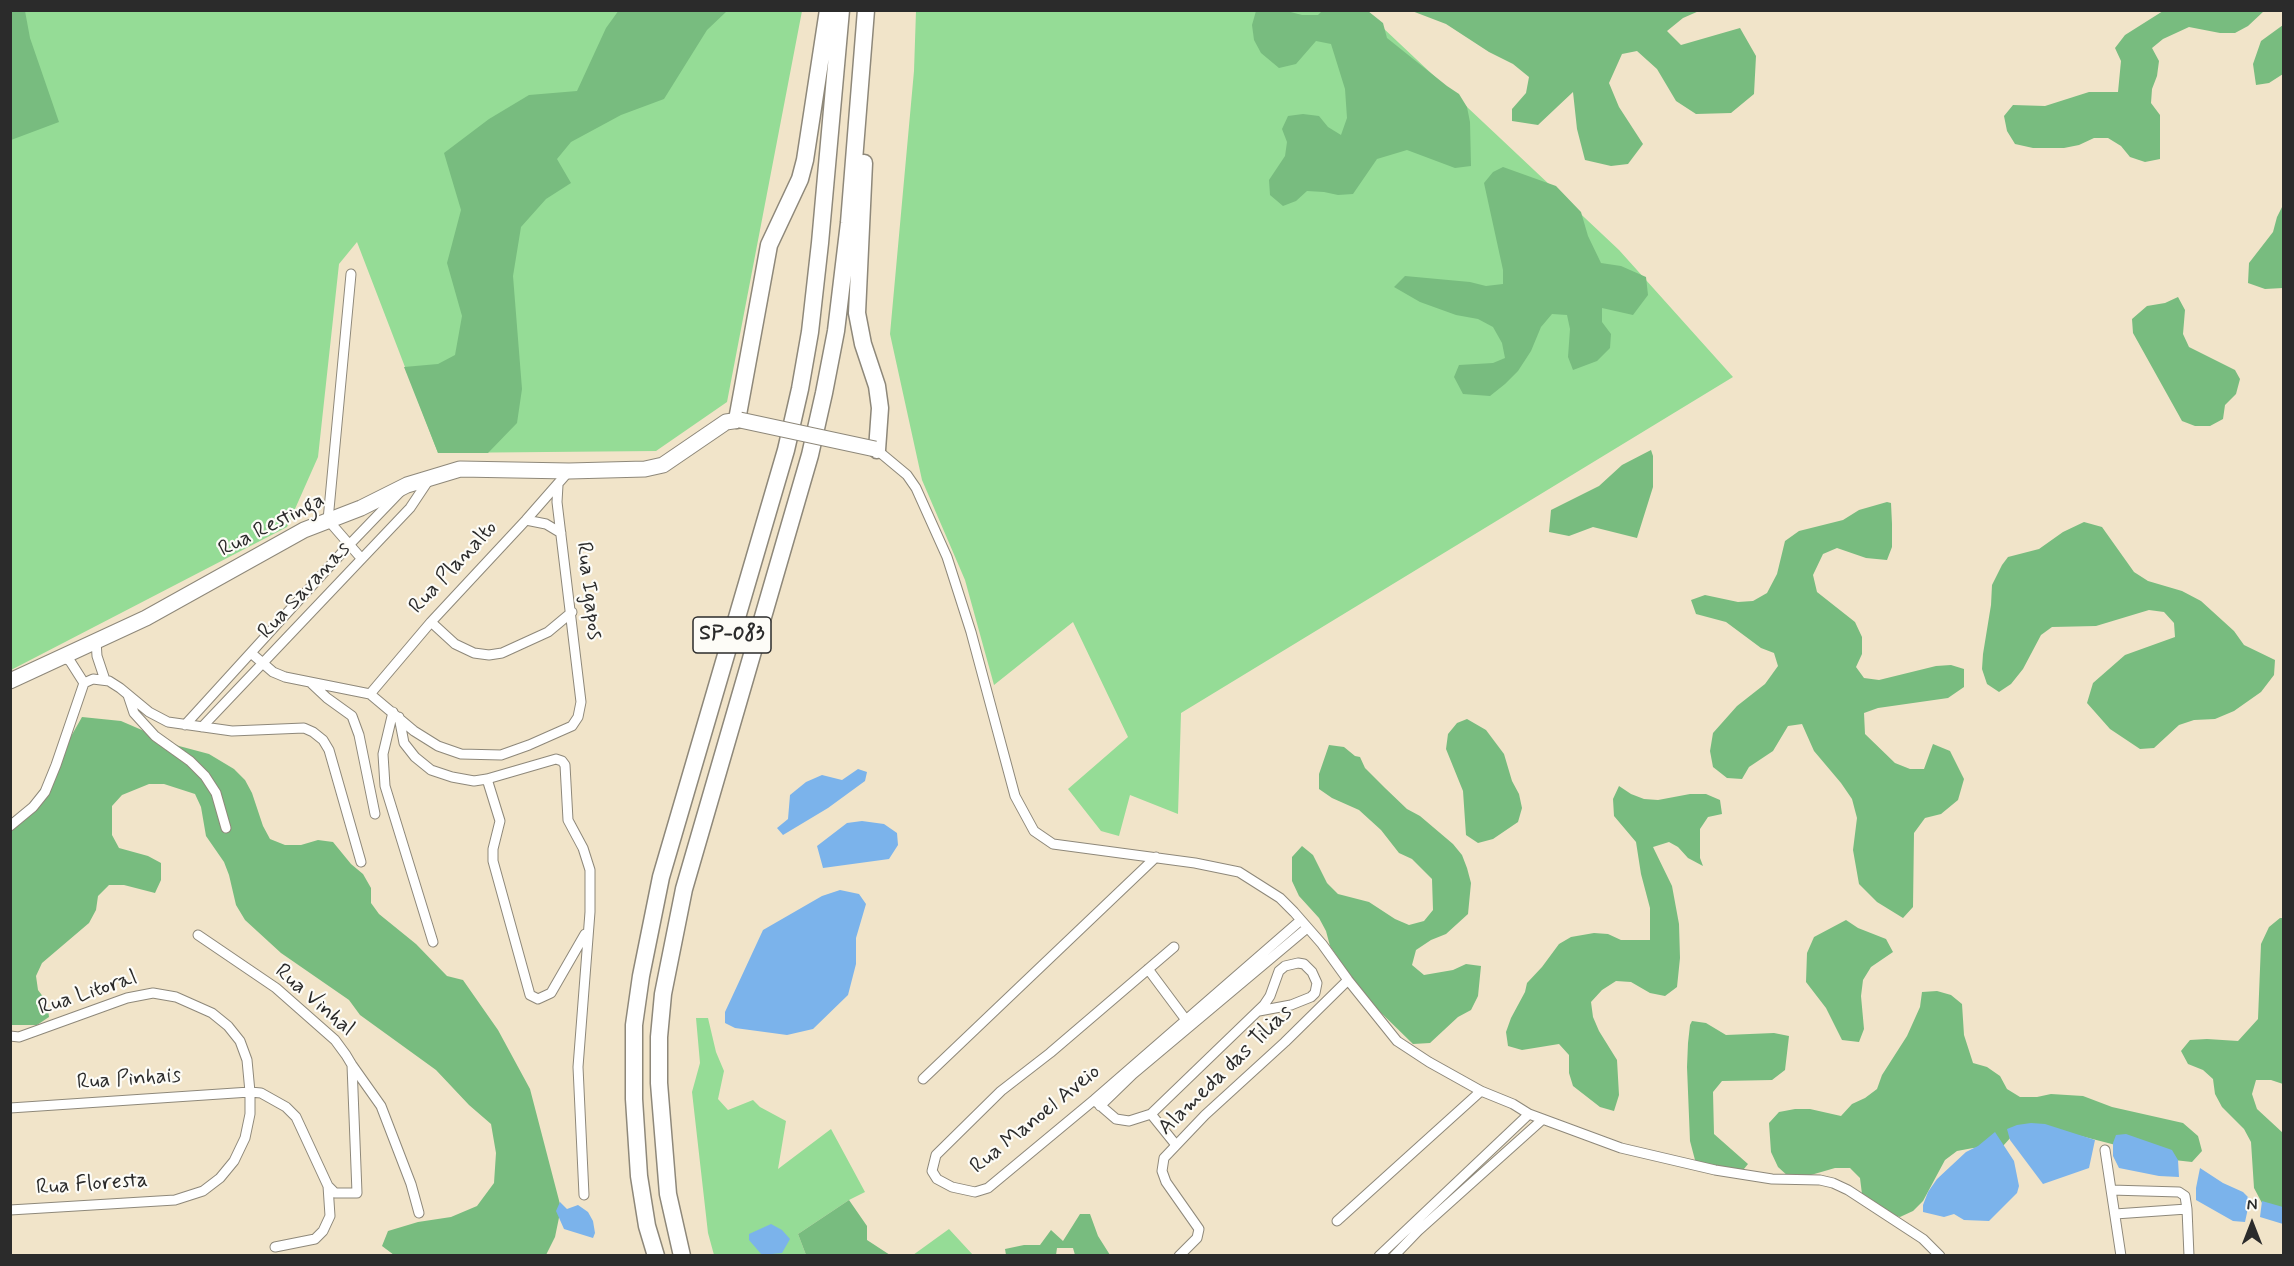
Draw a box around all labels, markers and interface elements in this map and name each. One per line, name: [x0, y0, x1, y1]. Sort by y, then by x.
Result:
street label: Rua Restinga: [215, 488, 329, 564]
street label: Rua Planalto: [404, 516, 504, 620]
street label: Rua Savanas: [253, 537, 357, 645]
street label: Rua Igapos: [569, 541, 607, 641]
road number: SP-083: [693, 617, 771, 653]
street label: Rua Vinhal: [269, 959, 359, 1043]
street label: Rua Litoral: [35, 966, 141, 1022]
street label: Alameda das Tilias: [1153, 1000, 1299, 1142]
street label: Rua Manoel Aveio: [966, 1059, 1106, 1181]
street label: Rua Pinhais: [76, 1063, 182, 1097]
street label: Rua Floresta: [35, 1168, 149, 1202]
north arrow: [2222, 1194, 2282, 1254]
text: N: [2247, 1195, 2257, 1216]

